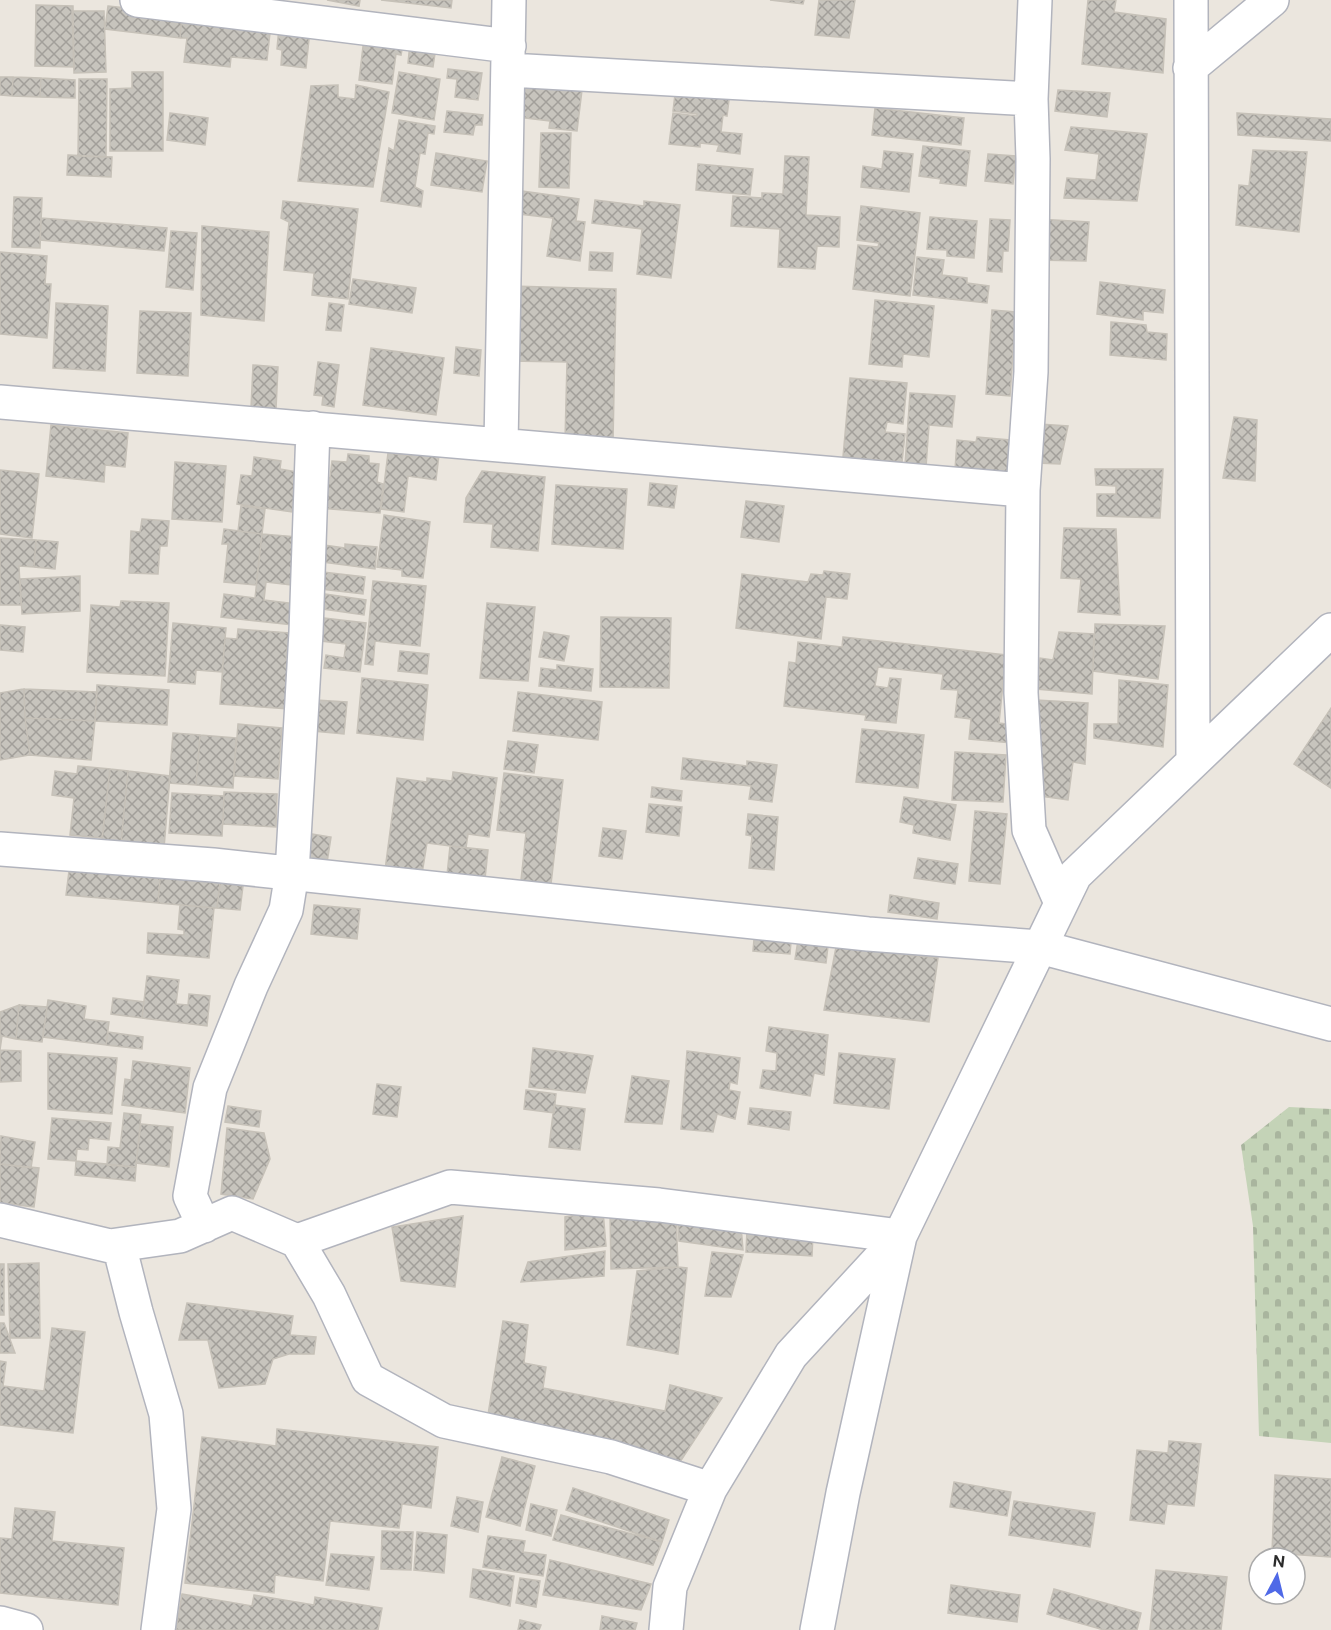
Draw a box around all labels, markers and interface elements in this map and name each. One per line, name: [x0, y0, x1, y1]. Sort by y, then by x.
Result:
north arrow: [1247, 1546, 1307, 1606]
text: N: [1271, 1551, 1286, 1572]

